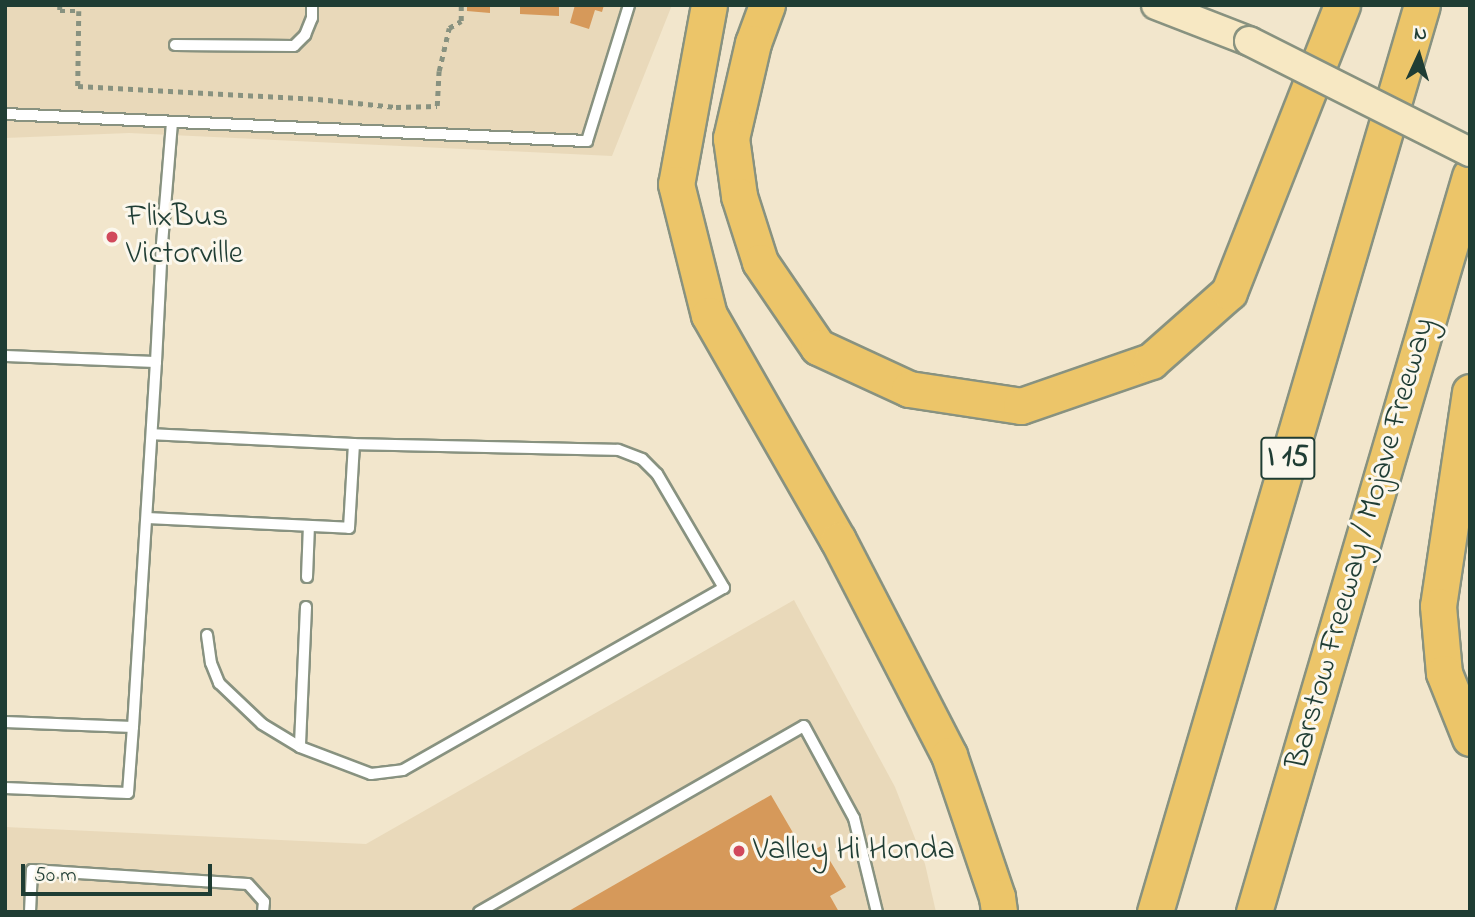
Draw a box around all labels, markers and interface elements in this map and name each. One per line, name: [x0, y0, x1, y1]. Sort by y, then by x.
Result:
north arrow: [1384, 21, 1454, 91]
text: N: [1413, 21, 1428, 48]
place label: FlixBus Victorville: [126, 200, 243, 275]
marker: FlixBus Victorville: [104, 229, 120, 245]
street label: Barstow Freeway / Mojave Freeway: [1279, 314, 1445, 774]
road number: I 15: [1260, 432, 1316, 485]
place label: Valley Hi Honda: [753, 832, 955, 870]
marker: Valley Hi Honda: [731, 843, 747, 859]
scale bar: [24, 850, 215, 894]
text: 50 m: [34, 861, 77, 891]

